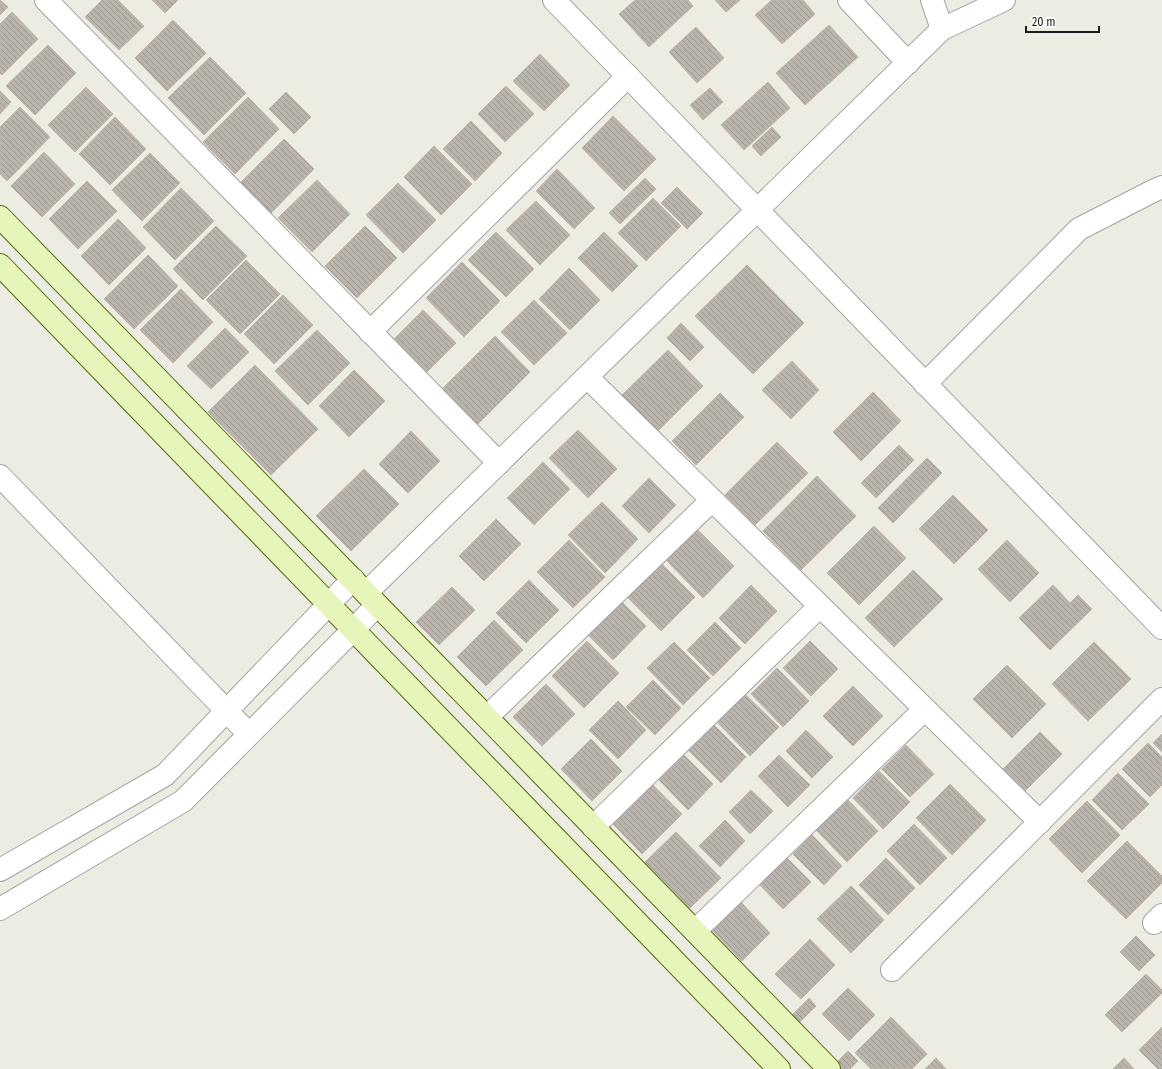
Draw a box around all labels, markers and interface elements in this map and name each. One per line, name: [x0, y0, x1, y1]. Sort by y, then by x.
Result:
scale bar: [1026, 8, 1099, 34]
text: 20 m: [1032, 15, 1056, 29]

